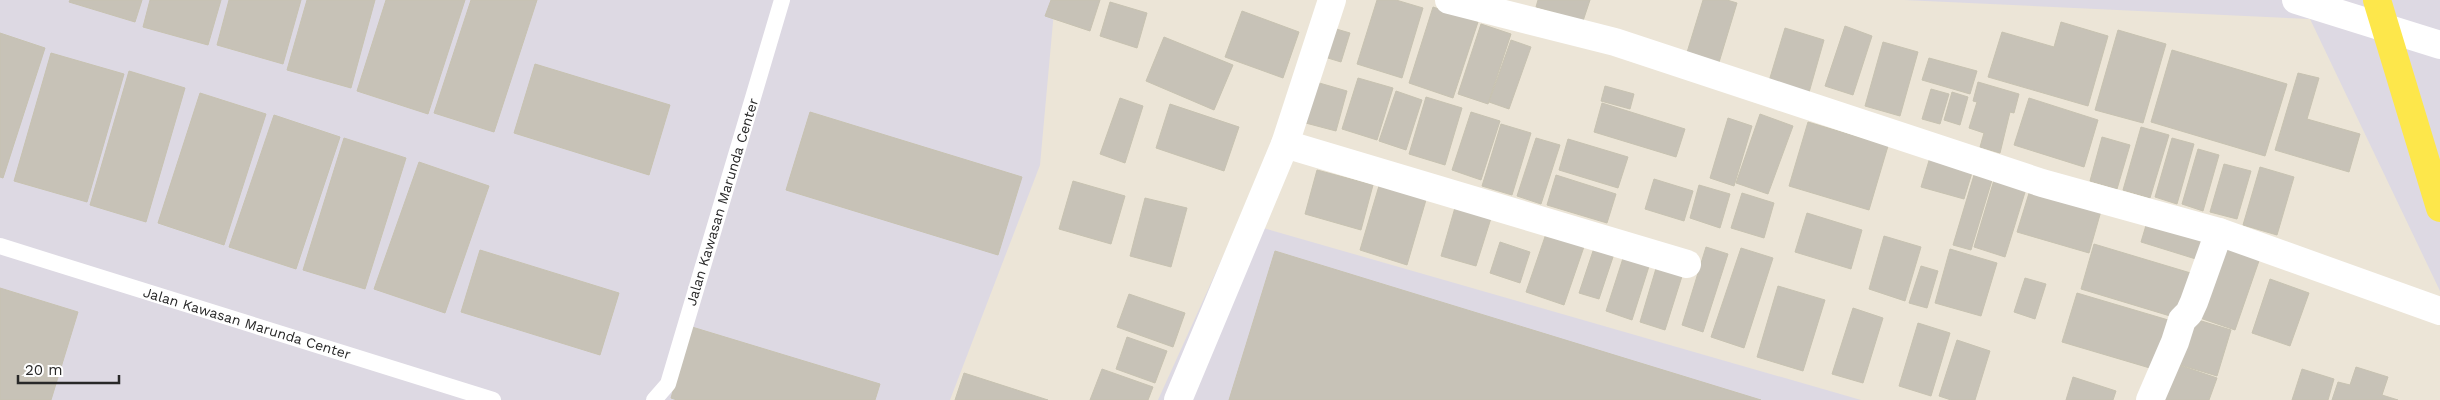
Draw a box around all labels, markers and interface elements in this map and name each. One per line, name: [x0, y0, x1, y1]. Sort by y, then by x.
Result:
street label: Jalan Kawasan Marunda Center: [683, 96, 761, 308]
street label: Jalan Kawasan Marunda Center: [141, 284, 353, 362]
scale bar: [18, 352, 119, 384]
text: 20 m: [25, 361, 63, 379]

